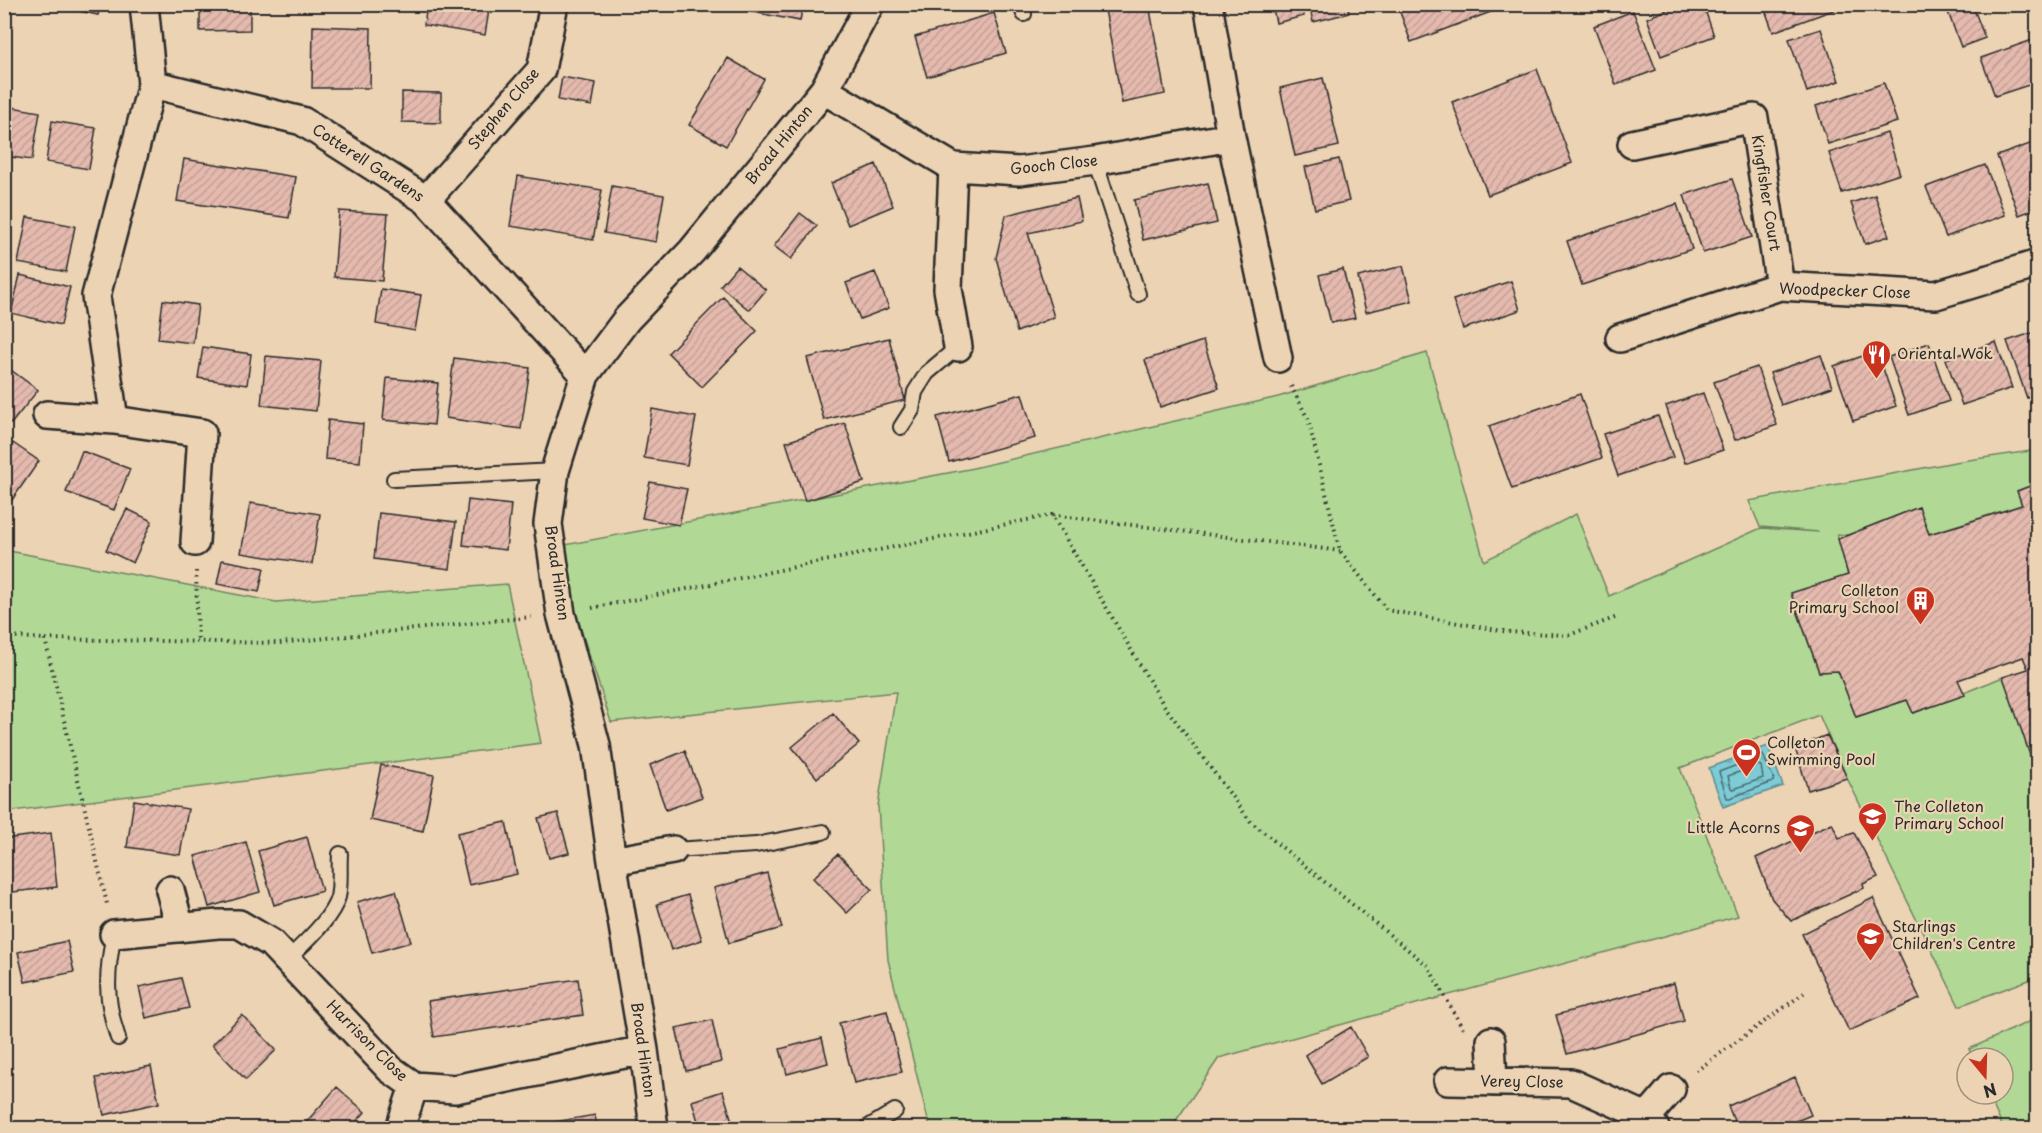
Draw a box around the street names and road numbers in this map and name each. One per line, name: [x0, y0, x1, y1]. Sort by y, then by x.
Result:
street label: Stephen Close: [462, 62, 544, 154]
street label: Broad Hinton: [739, 99, 817, 189]
street label: Cotterell Gardens: [308, 117, 429, 207]
street label: Kingfisher Court: [1747, 133, 1788, 253]
street label: Gooch Close: [1009, 147, 1099, 180]
street label: Woodpecker Close: [1779, 276, 1911, 303]
street label: Broad Hinton: [540, 524, 577, 622]
street label: Harrison Close: [322, 994, 414, 1086]
street label: Broad Hinton: [626, 1001, 663, 1099]
street label: Verey Close: [1480, 1068, 1564, 1093]

